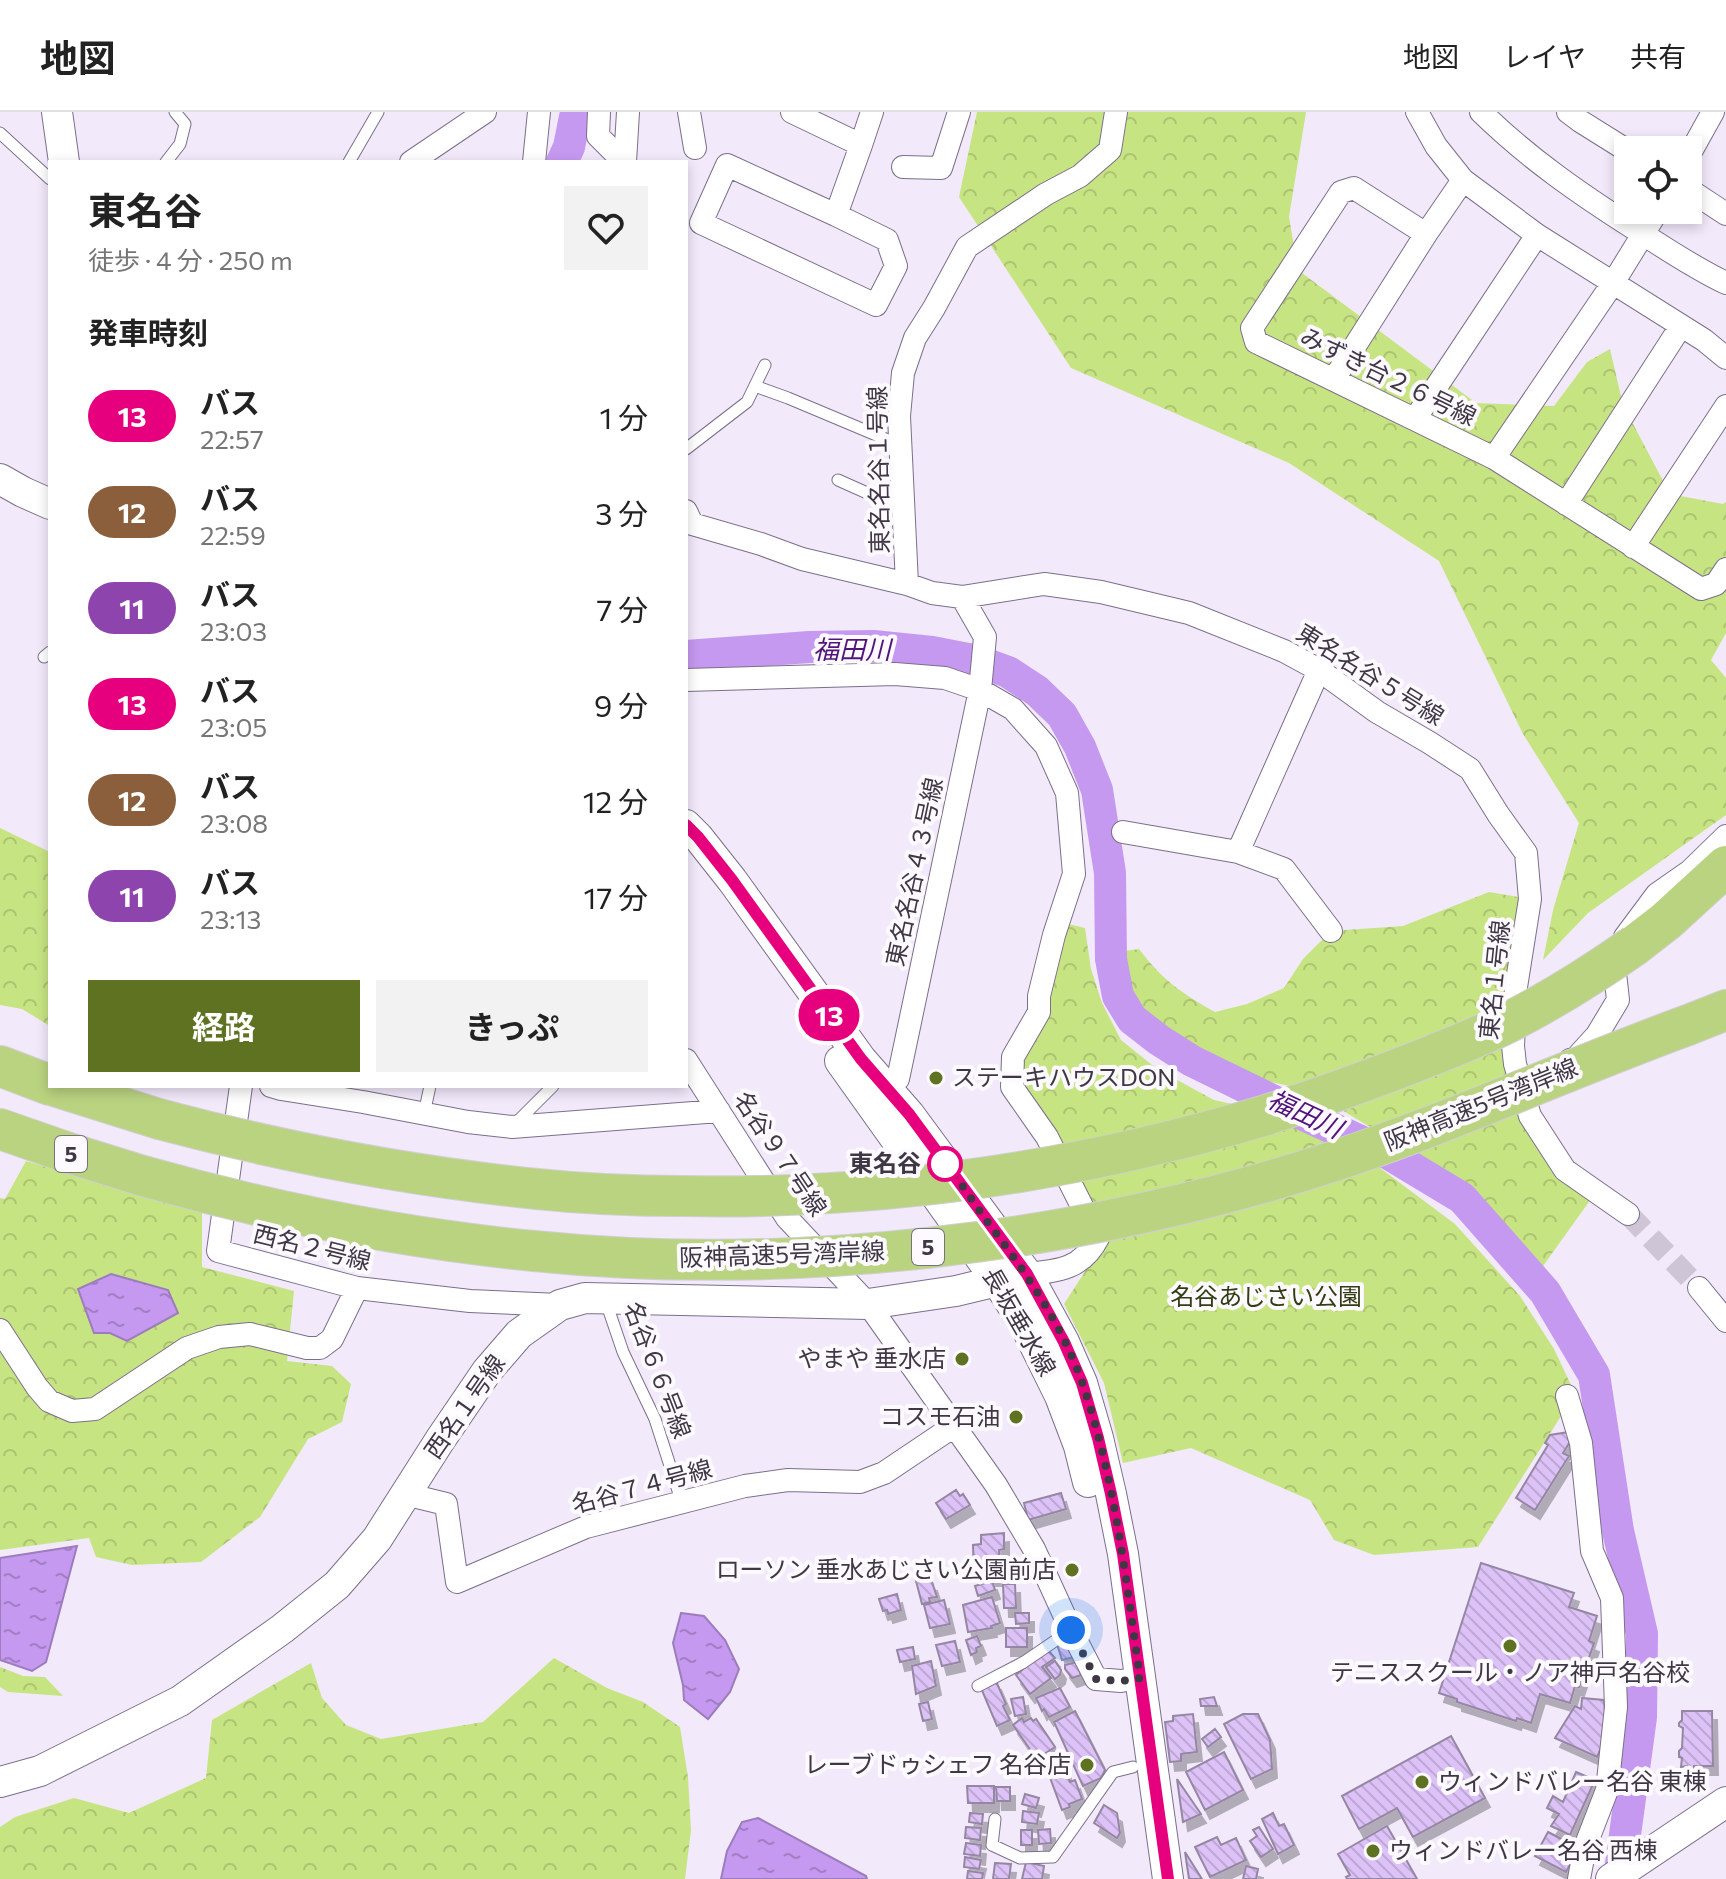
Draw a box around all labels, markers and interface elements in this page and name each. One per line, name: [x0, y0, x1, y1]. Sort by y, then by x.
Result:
text: 地図: [40, 33, 116, 80]
text: 地図: [1403, 39, 1459, 73]
text: レイヤ: [1503, 39, 1586, 73]
text: 共有: [1630, 39, 1686, 73]
map controls: [1614, 136, 1702, 224]
button: locate: [1614, 136, 1702, 224]
text: 東名谷: [88, 186, 202, 233]
button: heart: [564, 186, 648, 270]
text: 徒歩 · 4 分 · 250 m: [88, 244, 293, 275]
text: 発車時刻: [88, 313, 208, 350]
street label: みずき台２６号線: [1296, 321, 1481, 431]
text: バス: [200, 383, 260, 420]
street label: 東名名谷１号線: [862, 386, 893, 554]
text: 1 分: [599, 398, 648, 435]
text: 13: [118, 399, 146, 433]
text: 22:57: [200, 423, 264, 454]
text: バス: [200, 479, 260, 516]
text: 3 分: [595, 494, 648, 531]
text: 12: [118, 495, 146, 529]
text: 22:59: [200, 519, 266, 550]
text: バス: [200, 575, 260, 612]
text: 7 分: [596, 590, 648, 627]
text: 11: [119, 591, 145, 625]
text: 23:03: [200, 615, 267, 646]
street label: 東名名谷５号線: [1292, 617, 1450, 731]
water label: 福田川: [813, 633, 894, 664]
text: バス: [200, 671, 260, 708]
text: 9 分: [594, 686, 648, 723]
text: 13: [118, 687, 146, 721]
text: 23:05: [200, 711, 267, 742]
text: バス: [200, 767, 260, 804]
street label: 東名名谷４３号線: [879, 775, 948, 969]
text: 12 分: [583, 782, 648, 819]
text: 12: [118, 783, 146, 817]
text: 23:08: [200, 807, 268, 838]
text: バス: [200, 863, 260, 900]
text: 17 分: [584, 878, 648, 915]
text: 11: [119, 879, 145, 913]
text: 23:13: [200, 903, 261, 934]
street label: 東名１号線: [1473, 919, 1514, 1041]
button: 経路: [88, 980, 360, 1072]
button: きっぷ: [376, 980, 648, 1072]
line badge: 13: [793, 989, 865, 1041]
text: 13: [815, 998, 843, 1032]
street label: 阪神高速5号湾岸線: [1380, 1052, 1581, 1156]
place label: ステーキハウスDON: [952, 1062, 1175, 1091]
marker: ステーキハウスDON: [927, 1069, 945, 1087]
water label: 福田川: [1264, 1082, 1350, 1144]
street label: 名谷９７号線: [729, 1085, 834, 1221]
road number: 5: [55, 1136, 87, 1172]
marker: 東名谷: [928, 1147, 962, 1181]
place label: 東名谷: [849, 1148, 921, 1177]
street label: 西名２号線: [251, 1218, 374, 1275]
road number: 5: [912, 1229, 944, 1265]
street label: 阪神高速5号湾岸線: [679, 1235, 885, 1272]
street label: 長坂垂水線: [978, 1262, 1063, 1380]
park label: 名谷あじさい公園: [1170, 1281, 1362, 1310]
street label: 名谷６６号線: [619, 1297, 698, 1442]
place label: やまや 垂水店: [797, 1343, 946, 1372]
street label: 西名１号線: [417, 1349, 510, 1464]
marker: やまや 垂水店: [953, 1350, 971, 1368]
place label: コスモ石油: [880, 1401, 1000, 1430]
marker: コスモ石油: [1007, 1408, 1025, 1426]
street label: 名谷７４号線: [568, 1453, 715, 1518]
place label: ローソン 垂水あじさい公園前店: [715, 1554, 1056, 1583]
marker: ローソン 垂水あじさい公園前店: [1063, 1561, 1081, 1579]
your location: [1051, 1610, 1091, 1650]
marker: テニススクール・ノア神戸名谷校: [1501, 1637, 1519, 1655]
place label: テニススクール・ノア神戸名谷校: [1330, 1657, 1690, 1686]
place label: レーブドゥシェフ 名谷店: [804, 1749, 1071, 1778]
marker: レーブドゥシェフ 名谷店: [1078, 1756, 1096, 1774]
place label: ウィンドバレー名谷 東棟: [1438, 1766, 1707, 1795]
marker: ウィンドバレー名谷 東棟: [1413, 1773, 1431, 1791]
place label: ウィンドバレー名谷 西棟: [1389, 1835, 1658, 1864]
marker: ウィンドバレー名谷 西棟: [1364, 1842, 1382, 1860]

